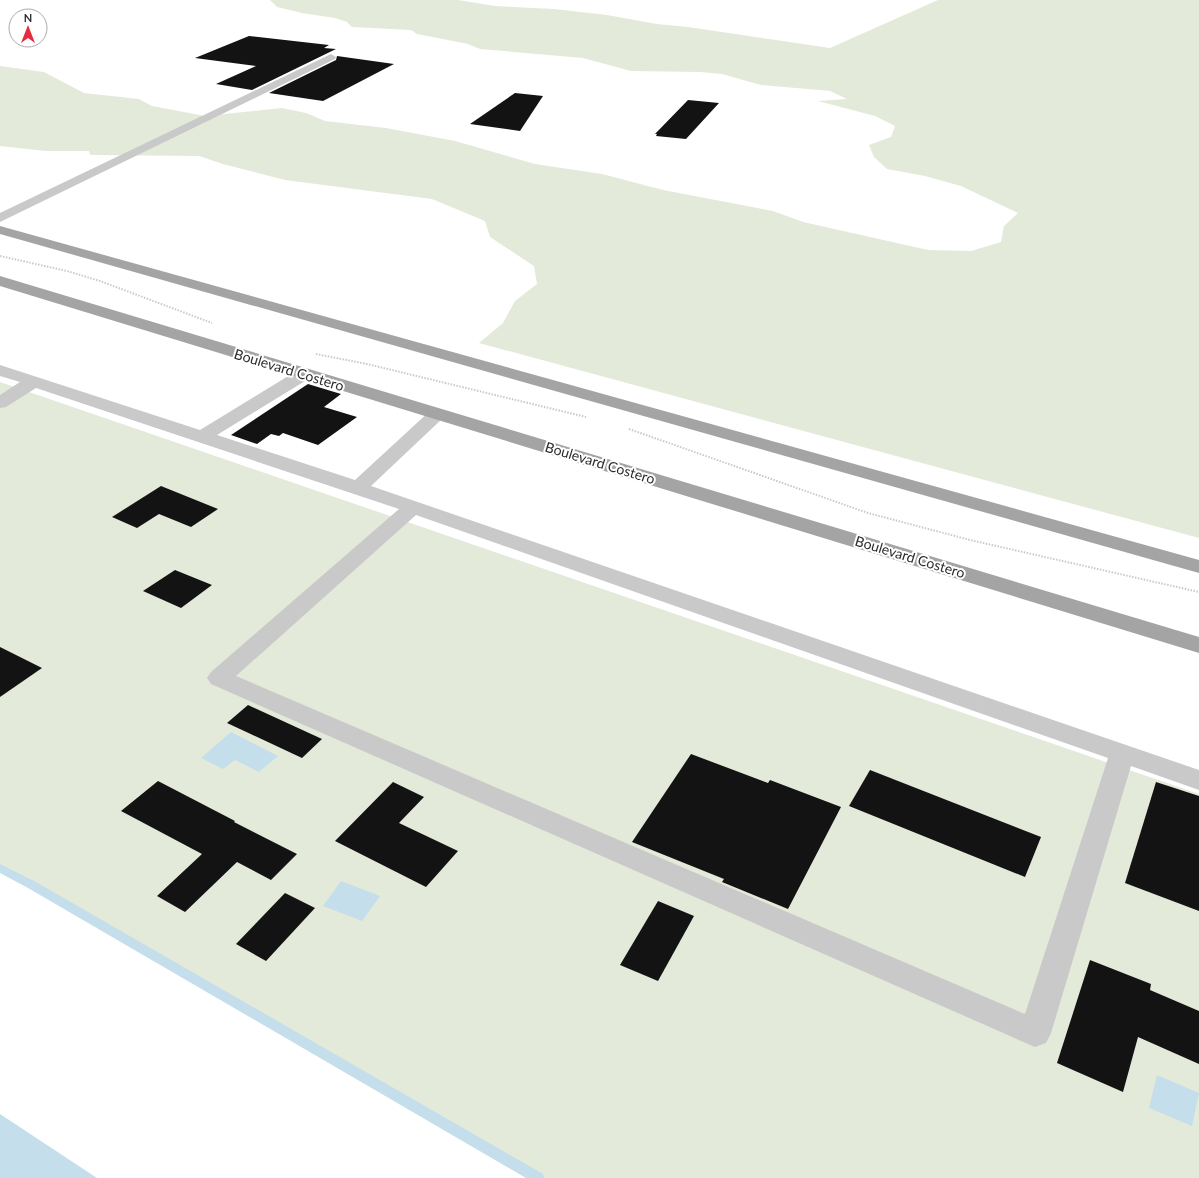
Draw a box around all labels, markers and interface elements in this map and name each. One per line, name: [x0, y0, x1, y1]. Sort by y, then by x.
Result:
north arrow: [8, 8, 48, 48]
text: N: [24, 11, 32, 24]
street label: Boulevard Costero: [232, 345, 346, 394]
street label: Boulevard Costero: [543, 438, 657, 487]
street label: Boulevard Costero: [853, 532, 967, 581]

